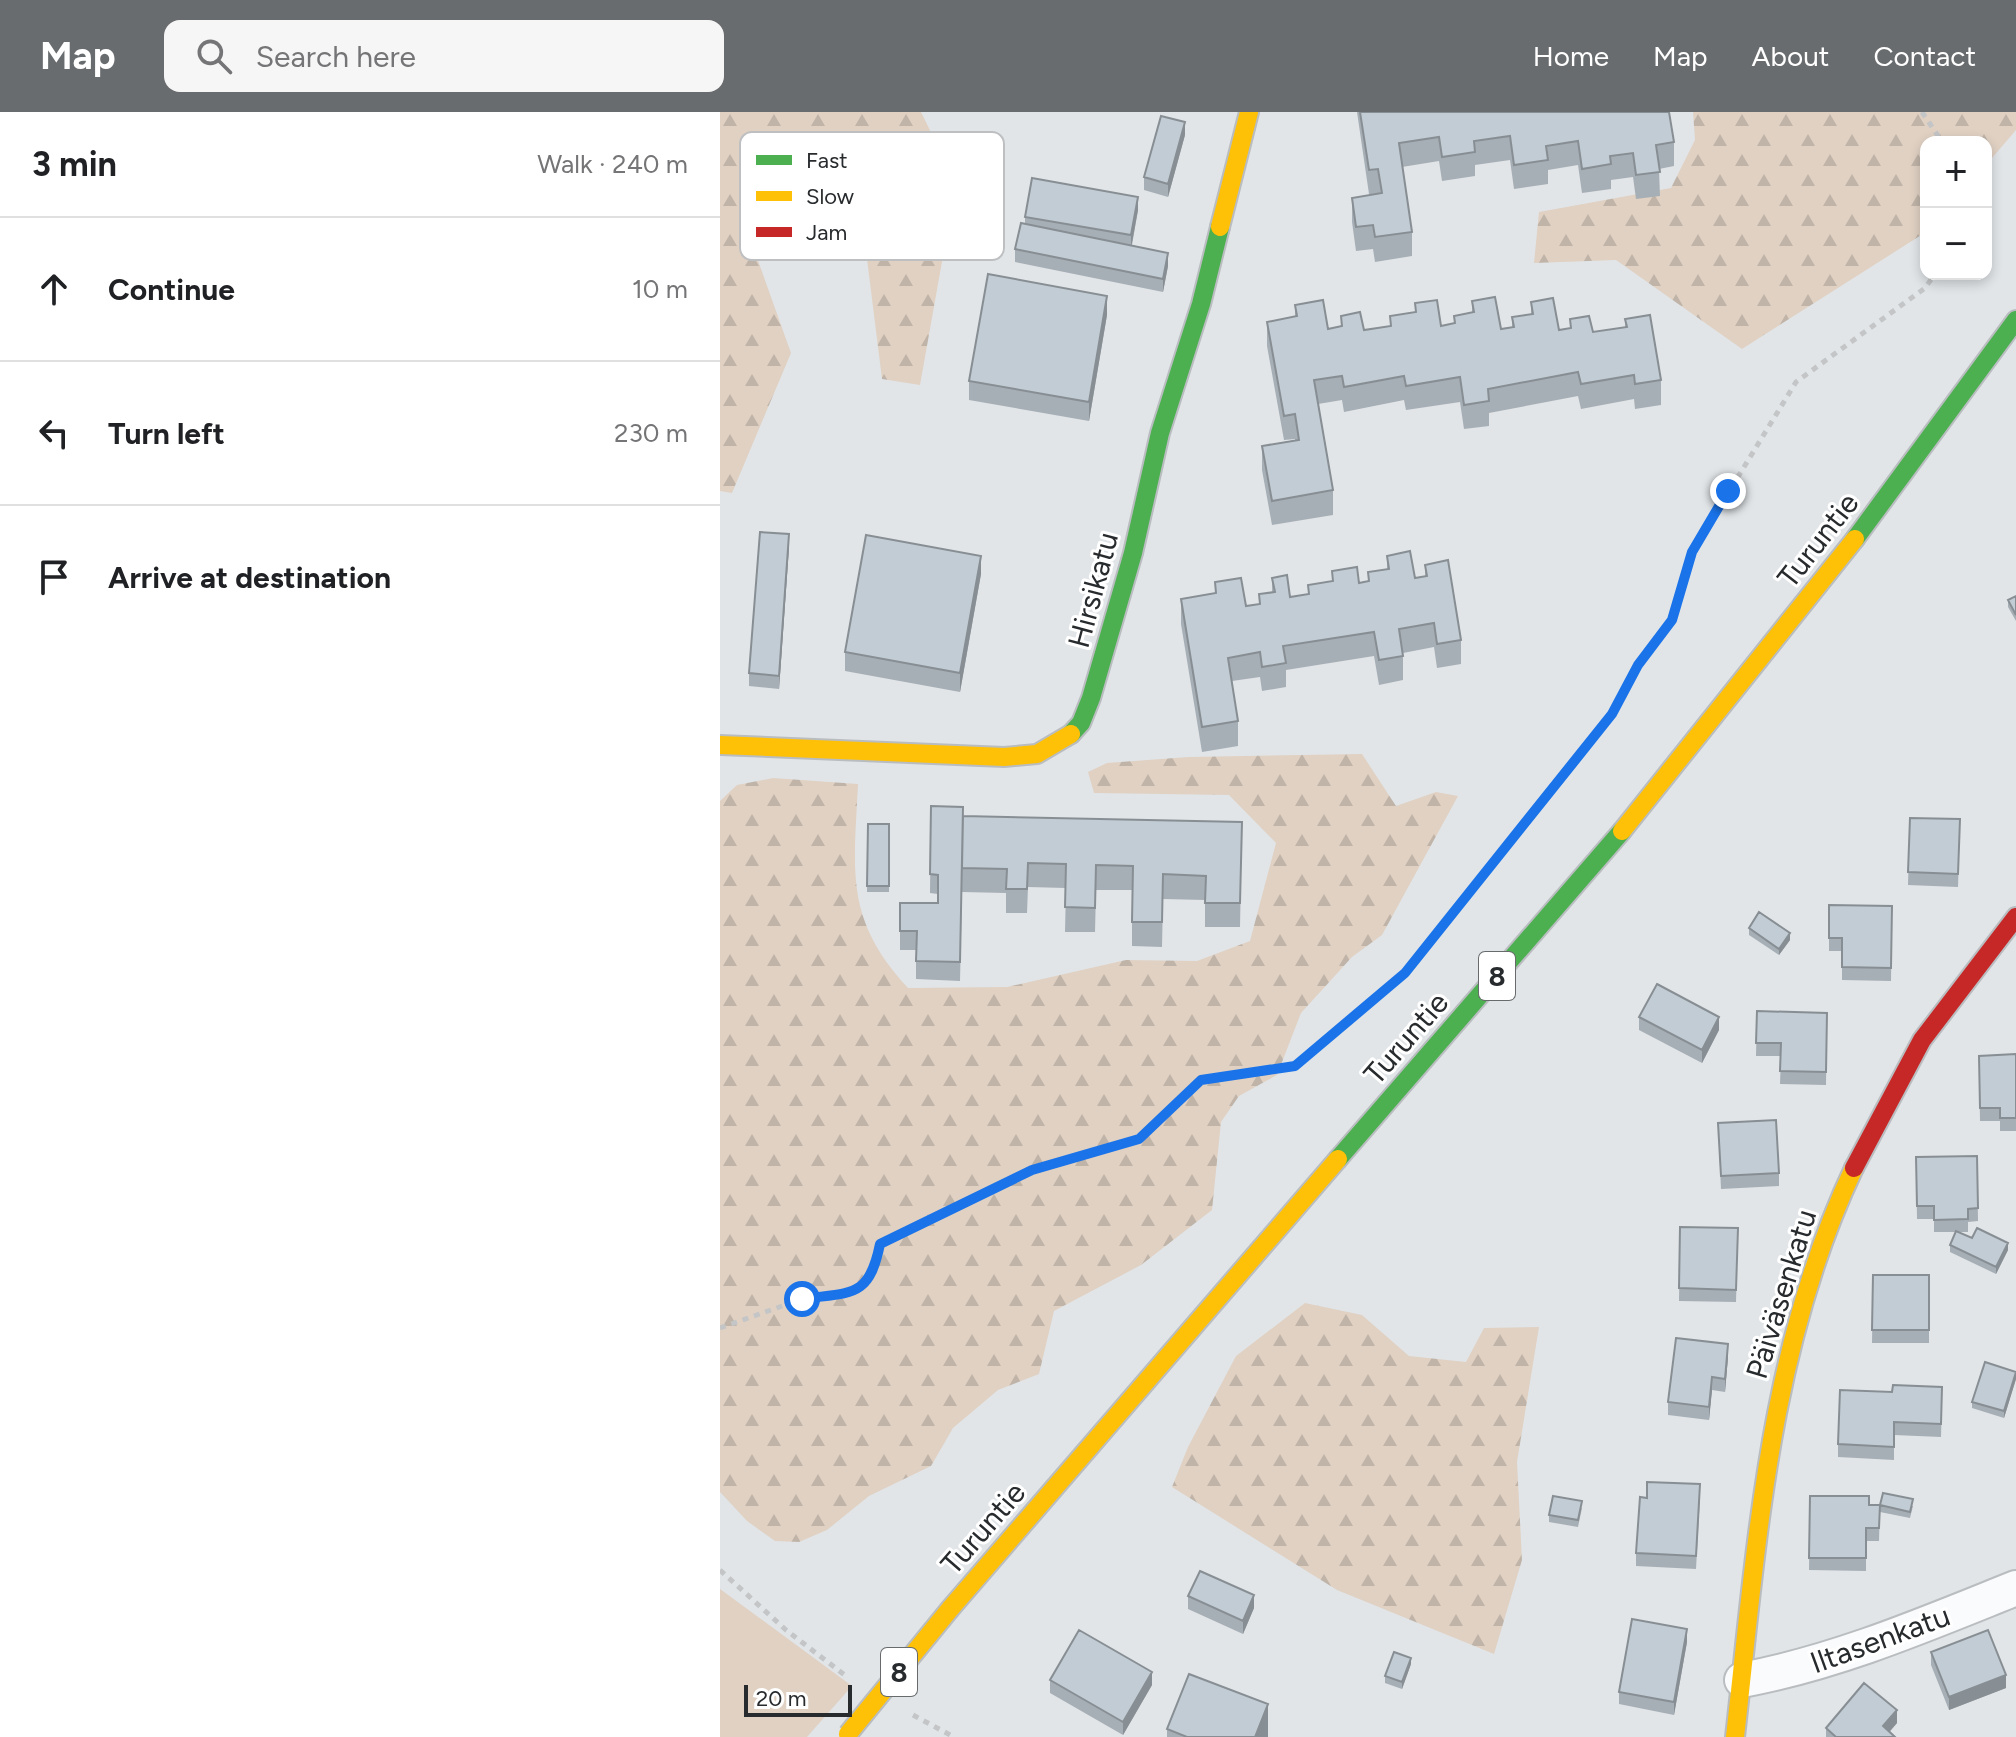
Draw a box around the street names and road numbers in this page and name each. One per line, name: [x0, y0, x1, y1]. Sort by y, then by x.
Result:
street label: Turuntie: [1769, 485, 1867, 595]
street label: Hirsikatu: [1060, 528, 1126, 652]
road number: 8: [1479, 952, 1515, 1000]
street label: Turuntie: [1356, 984, 1456, 1092]
street label: Päiväsenkatu: [1738, 1205, 1824, 1383]
street label: Turuntie: [933, 1474, 1033, 1582]
street label: Iltasenkatu: [1805, 1597, 1955, 1681]
road number: 8: [881, 1648, 917, 1696]

